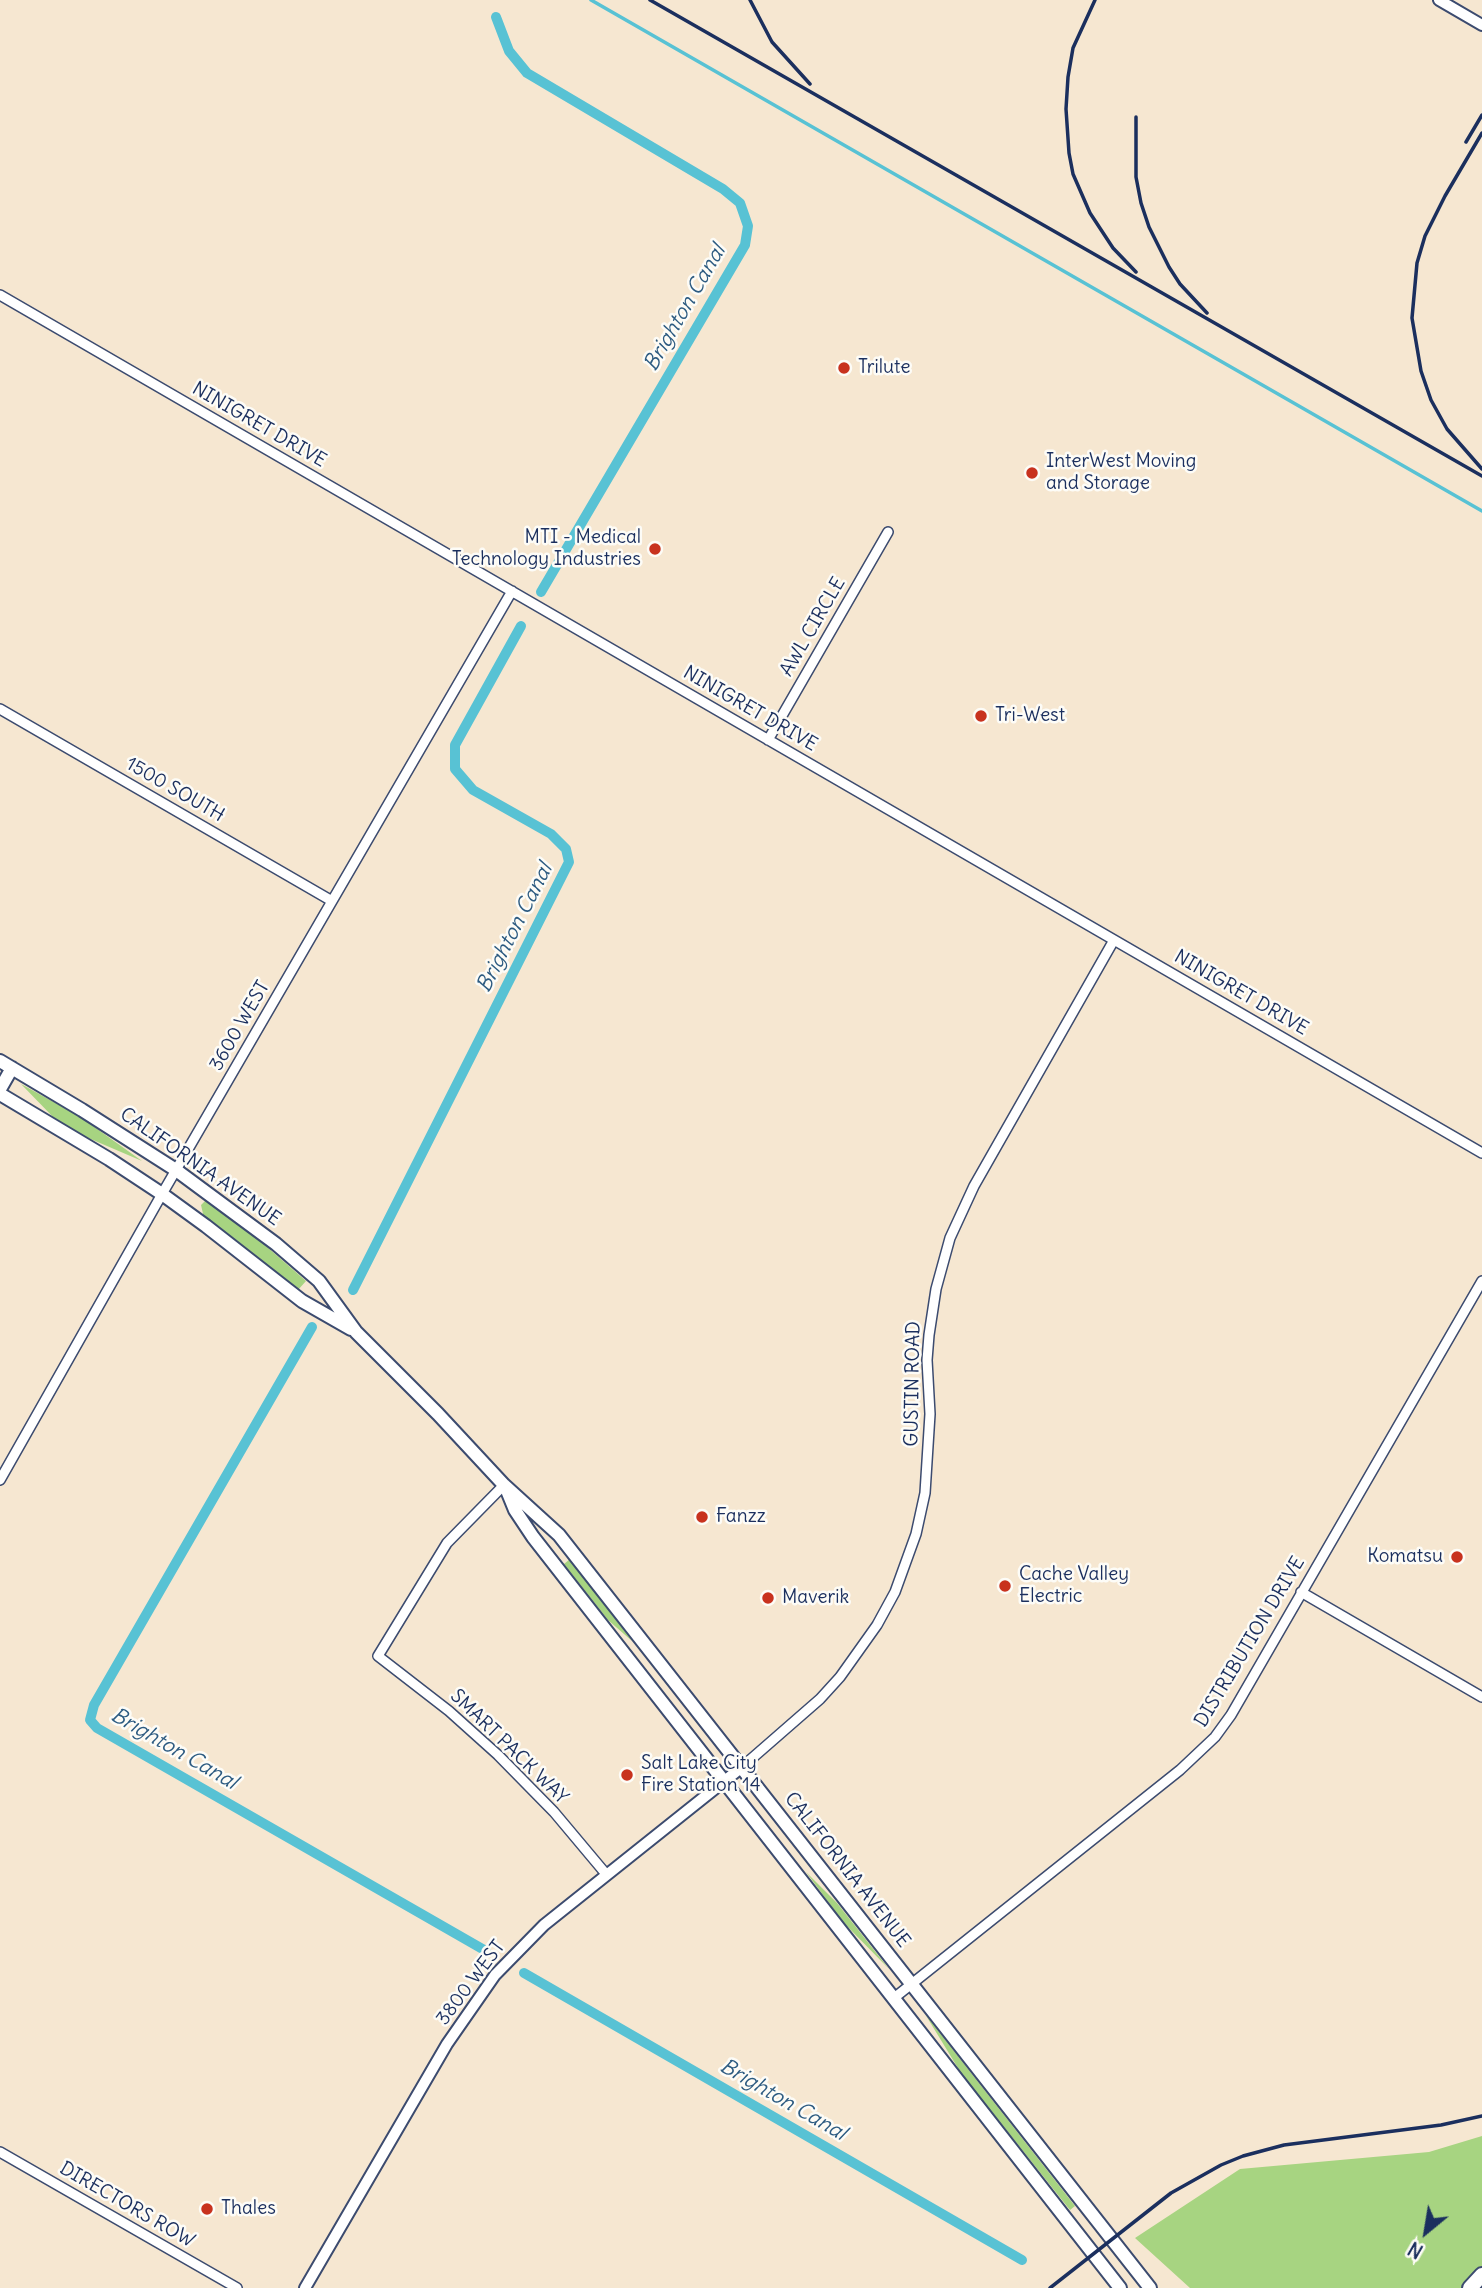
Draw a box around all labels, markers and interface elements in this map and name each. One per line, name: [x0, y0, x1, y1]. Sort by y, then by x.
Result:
water label: Brighton Canal: [639, 241, 731, 375]
place label: Trilute: [858, 357, 910, 379]
marker: Trilute: [836, 360, 852, 376]
street label: NINIGRET DRIVE: [188, 377, 330, 473]
place label: InterWest Moving and Storage: [1046, 451, 1196, 495]
marker: InterWest Moving and Storage: [1024, 465, 1040, 481]
place label: MTI - Medical Technology Industries: [452, 527, 641, 571]
marker: MTI - Medical Technology Industries: [647, 541, 663, 557]
street label: AWL CIRCLE: [775, 573, 851, 681]
street label: NINIGRET DRIVE: [679, 661, 821, 757]
place label: Tri-West: [995, 705, 1065, 727]
marker: Tri-West: [973, 708, 989, 724]
street label: 1500 SOUTH: [122, 753, 228, 827]
water label: Brighton Canal: [472, 859, 558, 997]
street label: NINIGRET DRIVE: [1170, 945, 1312, 1041]
street label: 3600 WEST: [205, 977, 275, 1075]
street label: CALIFORNIA AVENUE: [115, 1103, 285, 1231]
street label: GUSTIN ROAD: [901, 1321, 925, 1447]
place label: Fanzz: [716, 1506, 766, 1528]
marker: Fanzz: [694, 1509, 710, 1525]
place label: Komatsu: [1367, 1546, 1443, 1568]
marker: Komatsu: [1449, 1549, 1465, 1565]
street label: DISTRIBUTION DRIVE: [1190, 1553, 1310, 1731]
place label: Cache Valley Electric: [1019, 1564, 1129, 1608]
marker: Cache Valley Electric: [997, 1578, 1013, 1594]
place label: Maverik: [782, 1587, 849, 1609]
marker: Maverik: [760, 1590, 776, 1606]
street label: SMART PACK WAY: [445, 1685, 573, 1809]
water label: Brighton Canal: [107, 1703, 241, 1795]
place label: Salt Lake City Fire Station 14: [641, 1753, 761, 1797]
marker: Salt Lake City Fire Station 14: [619, 1767, 635, 1783]
street label: CALIFORNIA AVENUE: [779, 1788, 915, 1952]
street label: 3800 WEST: [432, 1936, 510, 2030]
water label: Brighton Canal: [716, 2054, 850, 2146]
street label: DIRECTORS ROW: [55, 2157, 199, 2253]
north arrow: [1391, 2197, 1461, 2267]
place label: Thales: [221, 2198, 276, 2220]
marker: Thales: [199, 2201, 215, 2217]
text: N: [1404, 2237, 1427, 2264]

